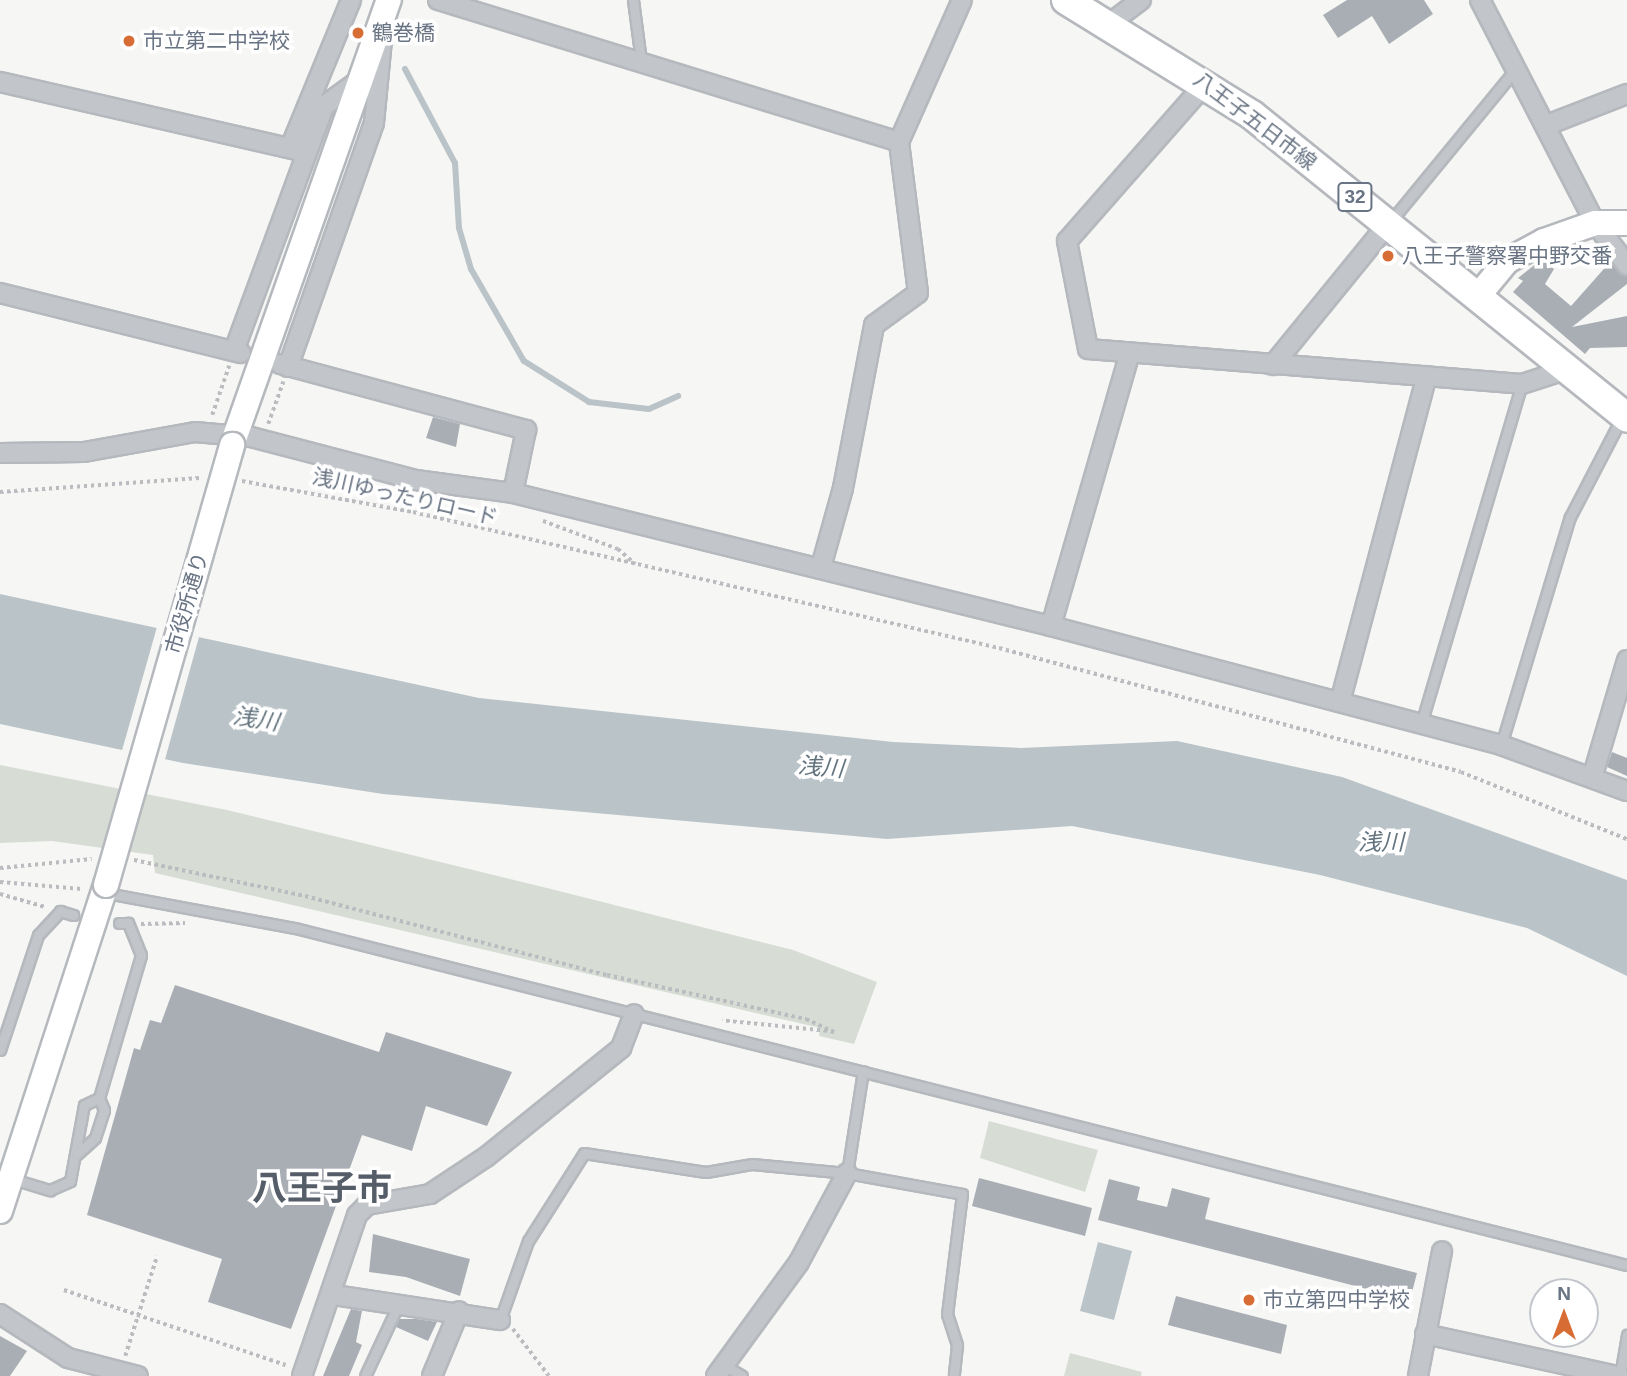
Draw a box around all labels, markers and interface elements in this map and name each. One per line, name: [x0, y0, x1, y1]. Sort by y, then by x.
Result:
place label: 鶴巻橋: [372, 20, 435, 46]
marker: 鶴巻橋: [350, 25, 366, 41]
place label: 市立第二中学校: [143, 28, 290, 54]
marker: 市立第二中学校: [121, 33, 137, 49]
street label: 八王子五日市線: [1189, 67, 1321, 175]
road number: 32: [1336, 182, 1374, 212]
place label: 八王子警察署中野交番: [1402, 243, 1612, 269]
marker: 八王子警察署中野交番: [1380, 248, 1396, 264]
street label: 浅川ゆったりロード: [310, 463, 500, 531]
street label: 市役所通り: [160, 549, 214, 657]
water label: 浅川: [231, 702, 281, 736]
water label: 浅川: [797, 751, 845, 783]
water label: 浅川: [1358, 828, 1404, 856]
district label: 八王子市: [252, 1167, 392, 1209]
north arrow: [1529, 1278, 1599, 1348]
text: N: [1557, 1283, 1571, 1304]
place label: 市立第四中学校: [1263, 1287, 1410, 1313]
marker: 市立第四中学校: [1241, 1292, 1257, 1308]

